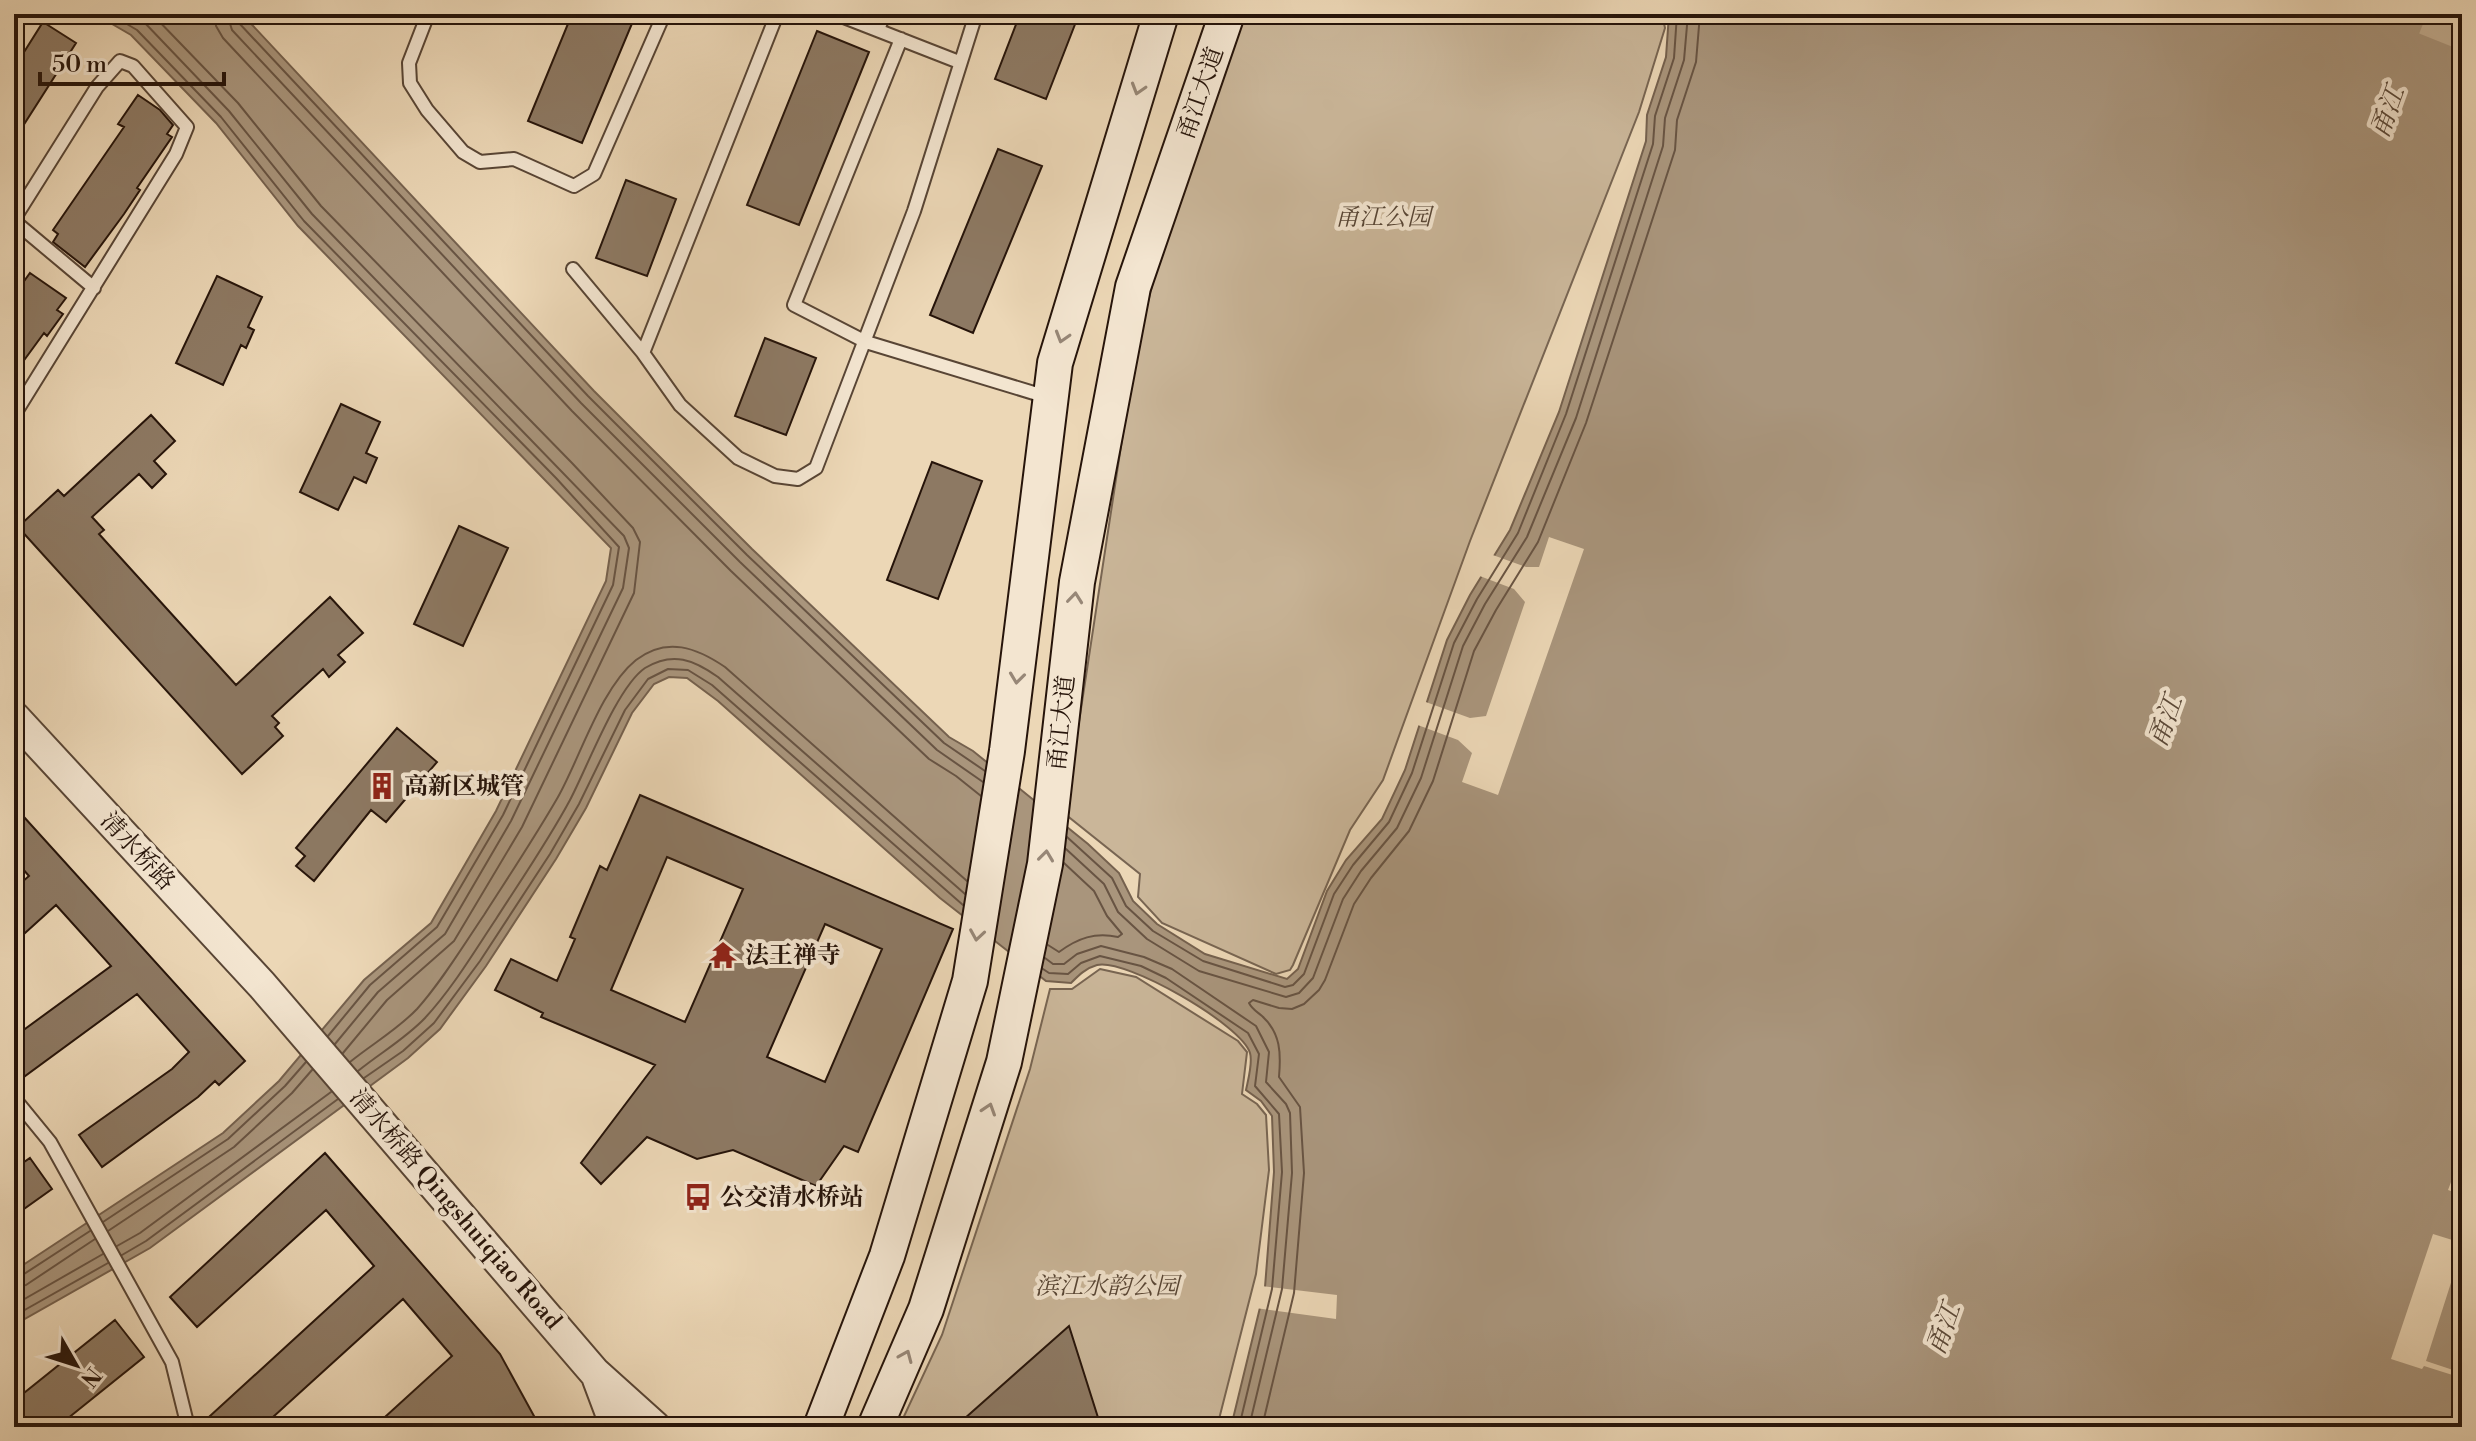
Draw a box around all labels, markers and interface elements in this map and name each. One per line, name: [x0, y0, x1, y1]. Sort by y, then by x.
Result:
scale bar: [40, 36, 224, 86]
street label: 甬江大道: [1171, 43, 1231, 144]
text: 50 m: [52, 50, 107, 80]
water label: 甬江: [2364, 79, 2413, 142]
one-way arrow: [1131, 81, 1147, 95]
park label: 甬江公园: [1335, 203, 1435, 233]
one-way arrow: [1055, 330, 1071, 344]
one-way arrow: [1067, 591, 1084, 604]
one-way arrow: [1008, 672, 1025, 685]
street label: 甬江大道: [1042, 674, 1082, 772]
water label: 甬江: [2142, 688, 2191, 751]
building icon: 高新区城管: [367, 771, 397, 801]
place label: 高新区城管: [404, 772, 524, 802]
street label: 清水桥路: [94, 806, 181, 897]
one-way arrow: [1037, 849, 1054, 863]
one-way arrow: [969, 928, 986, 942]
temple icon: 法王禅寺: [708, 940, 738, 970]
place label: 法王禅寺: [745, 941, 841, 971]
street label: 清水桥路 Qingshuiqiao Road: [343, 1083, 568, 1336]
one-way arrow: [980, 1103, 996, 1117]
bus stop icon: 公交清水桥站: [683, 1182, 713, 1212]
place label: 公交清水桥站: [720, 1183, 864, 1213]
park label: 滨江水韵公园: [1035, 1272, 1183, 1302]
water label: 甬江: [1920, 1296, 1969, 1359]
north arrow: [36, 1325, 116, 1405]
one-way arrow: [896, 1349, 913, 1363]
text: N: [74, 1361, 106, 1392]

